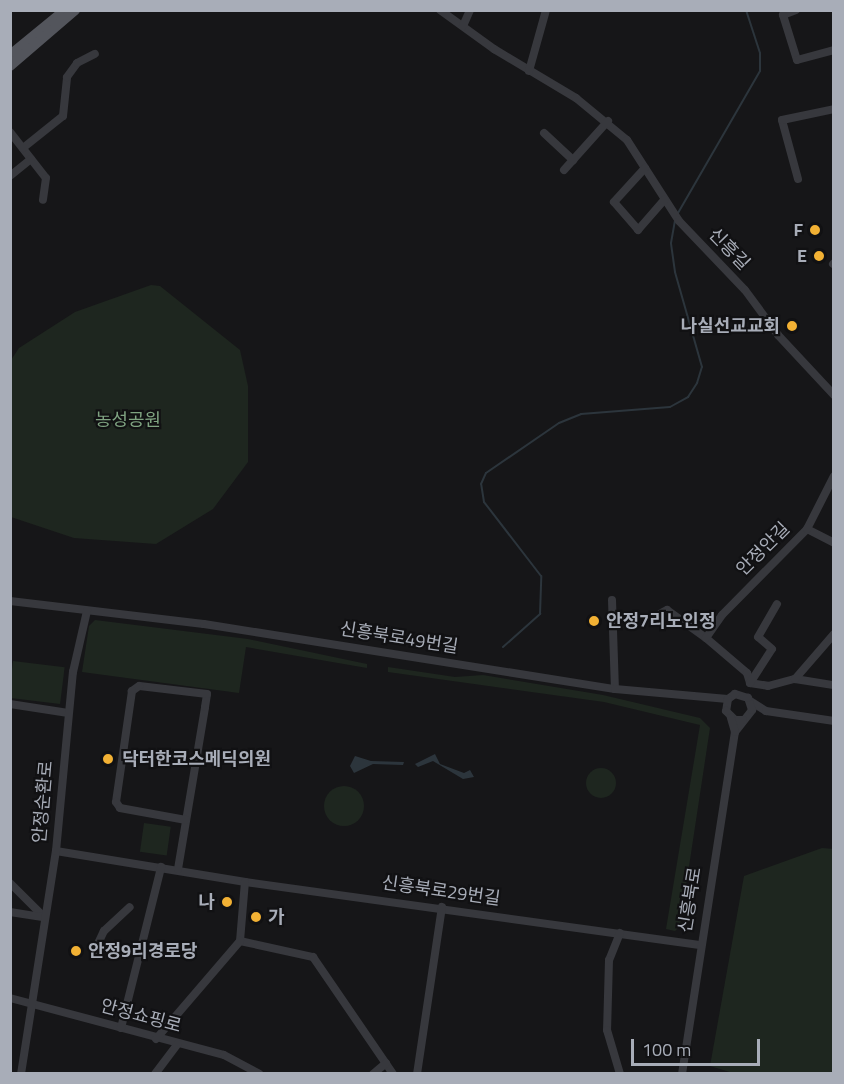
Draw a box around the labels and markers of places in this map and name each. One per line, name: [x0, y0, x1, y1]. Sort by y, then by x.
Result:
place label: F: [793, 219, 803, 241]
marker: F: [808, 223, 822, 237]
place label: E: [797, 245, 807, 267]
marker: E: [812, 249, 826, 263]
place label: 나실선교교회: [681, 315, 780, 337]
marker: 나실선교교회: [785, 319, 799, 333]
place label: 안정7리노인정: [606, 610, 715, 632]
marker: 안정7리노인정: [587, 614, 601, 628]
place label: 닥터한코스메딕의원: [122, 748, 271, 770]
marker: 닥터한코스메딕의원: [99, 750, 117, 768]
place label: 나: [198, 891, 215, 913]
marker: 나: [220, 895, 234, 909]
place label: 가: [268, 906, 285, 928]
marker: 가: [249, 910, 263, 924]
place label: 안정9리경로당: [88, 940, 197, 962]
marker: 안정9리경로당: [69, 944, 83, 958]

